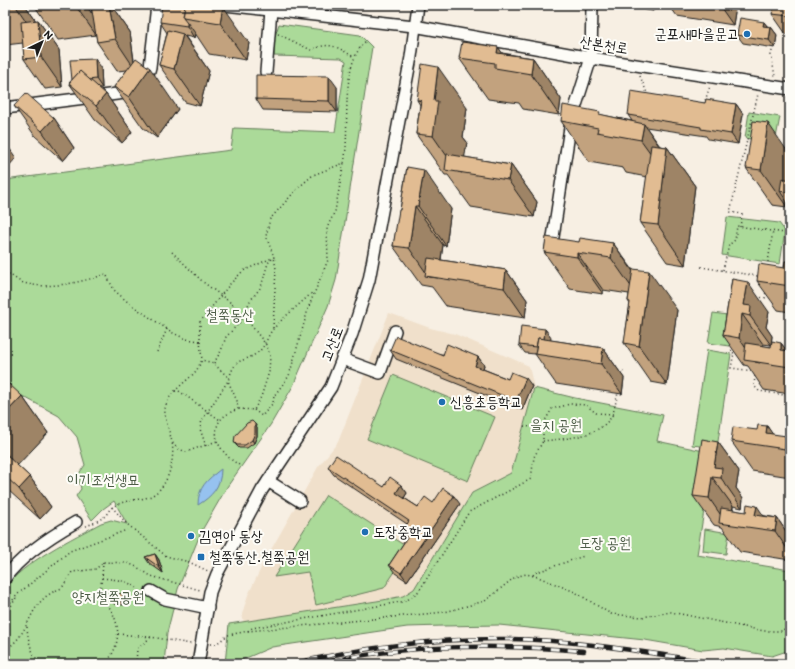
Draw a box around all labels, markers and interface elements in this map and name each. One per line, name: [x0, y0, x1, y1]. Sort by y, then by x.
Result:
north arrow: [22, 22, 62, 62]
place label: 군포새마을문고: [655, 25, 739, 43]
text: N: [41, 28, 56, 42]
marker: 군포새마을문고: [742, 29, 752, 39]
street label: 산본천로: [579, 32, 629, 58]
park label: 철쭉동산: [206, 306, 254, 324]
street label: 고산로: [317, 324, 347, 364]
place label: 신흥초등학교: [450, 393, 522, 411]
marker: 신흥초등학교: [437, 397, 447, 407]
park label: 을지 공원: [530, 416, 582, 434]
park label: 이기조선생묘: [67, 471, 139, 489]
place label: 도장중학교: [373, 523, 433, 541]
place label: 김연아 동상: [199, 527, 263, 545]
marker: 도장중학교: [360, 527, 370, 537]
marker: 김연아 동상: [186, 531, 196, 541]
park label: 도장 공원: [579, 534, 631, 552]
place label: 철쭉동산.철쭉공원: [209, 548, 309, 566]
marker: 철쭉동산.철쭉공원: [196, 552, 206, 562]
park label: 양지철쭉공원: [72, 588, 144, 606]

